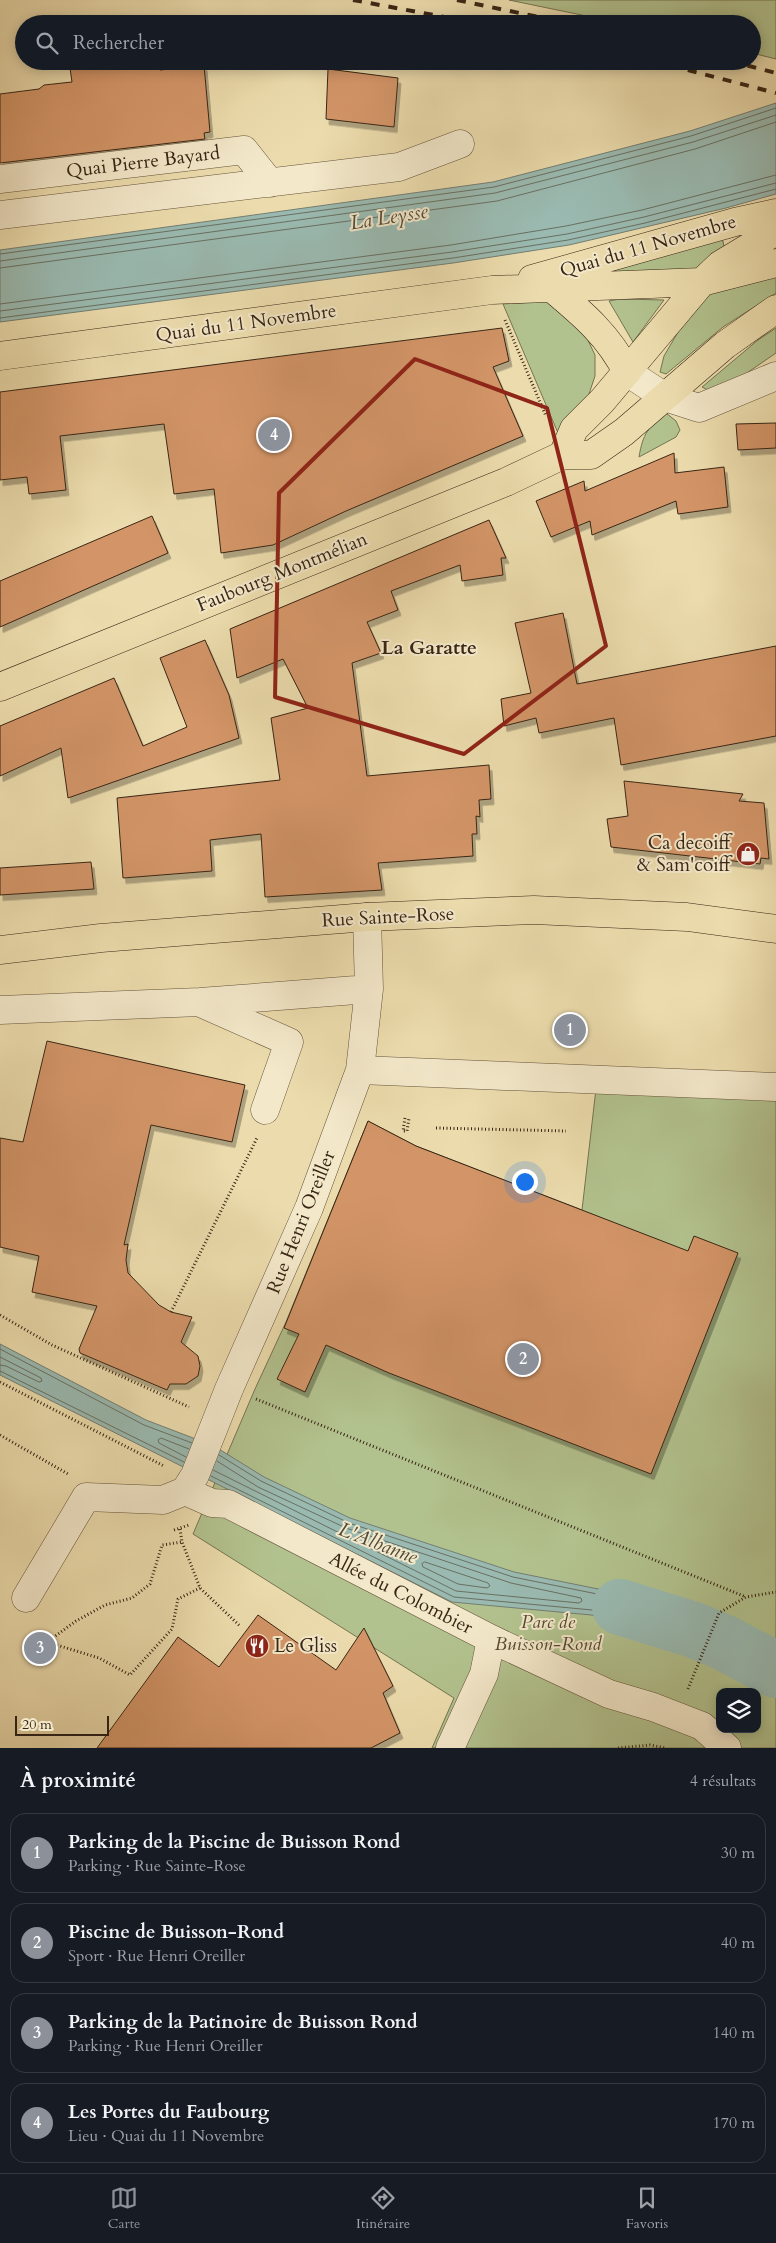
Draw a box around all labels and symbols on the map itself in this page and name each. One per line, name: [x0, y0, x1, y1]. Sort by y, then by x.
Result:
street label: Quai Pierre Bayard: [65, 140, 221, 184]
water label: La Leysse: [348, 197, 430, 236]
street label: Quai du 11 Novembre: [557, 208, 739, 284]
street label: Quai du 11 Novembre: [154, 297, 338, 349]
pin: 4: [258, 416, 290, 454]
street label: Faubourg Montmélian: [193, 526, 371, 618]
district label: La Garatte: [381, 634, 477, 661]
place label: Ca decoiff & Sam'coiff: [637, 830, 734, 878]
shop icon: Ca decoiff & Sam'coiff: [735, 841, 761, 867]
street label: Rue Sainte-Rose: [321, 901, 455, 933]
pin: 1: [554, 1011, 586, 1049]
street label: Rue Henri Oreiller: [260, 1146, 342, 1298]
your location: [512, 1169, 538, 1195]
pin: 2: [507, 1340, 539, 1378]
water label: L'Albanne: [335, 1516, 422, 1570]
street label: Allée du Colombier: [325, 1545, 477, 1641]
park label: Parc de Buisson-Rond: [495, 1609, 602, 1657]
pin: 3: [24, 1629, 56, 1667]
restaurant icon: Le Gliss: [244, 1633, 270, 1659]
place label: Le Gliss: [274, 1633, 337, 1659]
scale bar: [15, 1713, 109, 1736]

